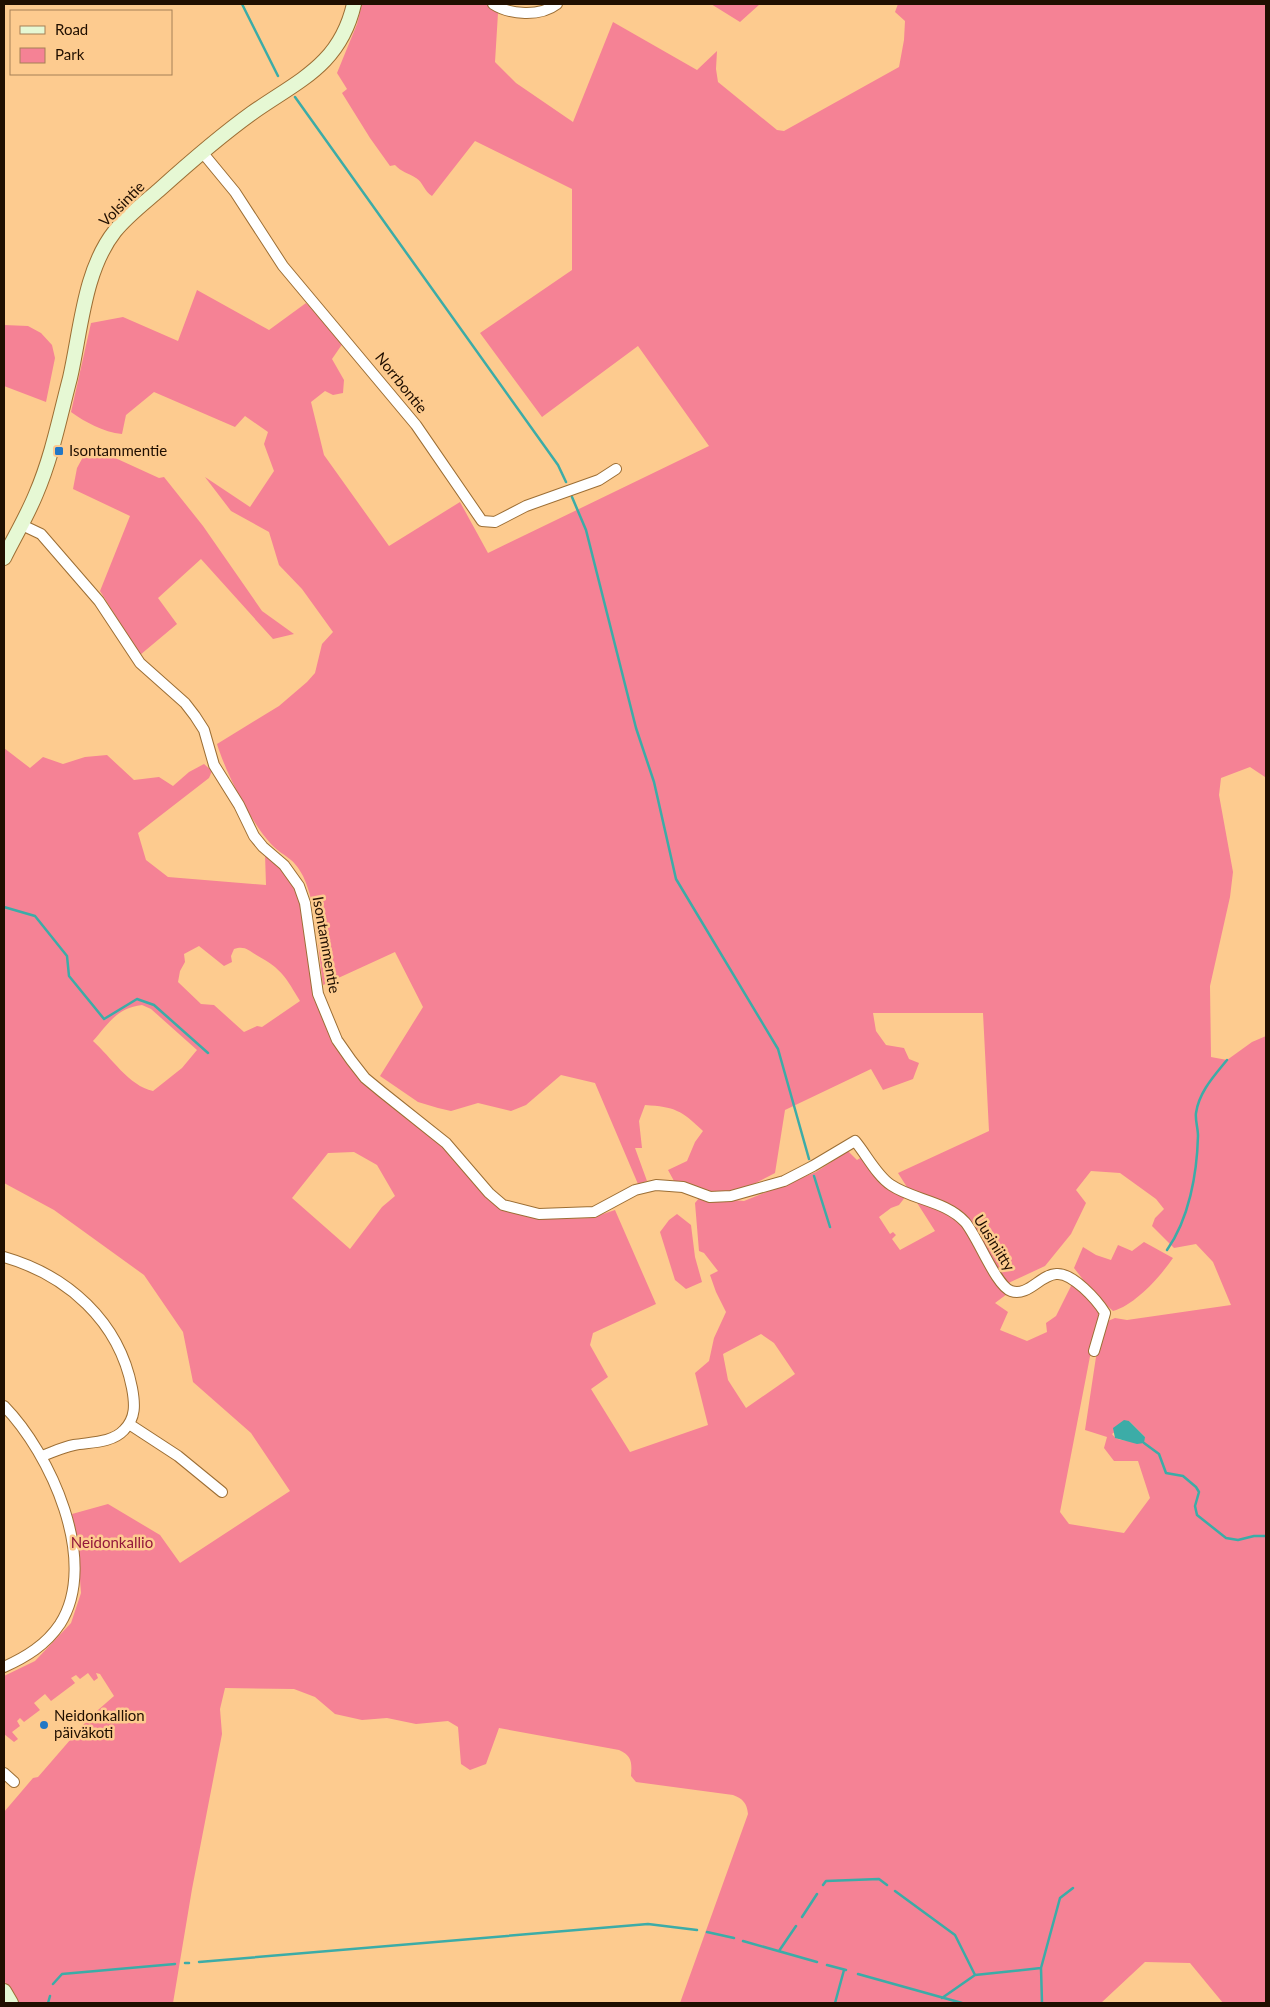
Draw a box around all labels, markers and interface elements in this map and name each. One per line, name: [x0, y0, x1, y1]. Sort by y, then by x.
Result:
legend: [10, 10, 172, 75]
text: Road: [55, 20, 88, 38]
text: Park: [55, 45, 85, 63]
street label: Volsintie: [95, 177, 148, 230]
street label: Norrbontie: [372, 348, 432, 416]
place label: Isontammentie: [69, 441, 167, 459]
marker: Isontammentie: [53, 445, 65, 457]
street label: Isontammentie: [310, 895, 344, 995]
street label: Uusiniitty: [971, 1211, 1019, 1274]
park label: Neidonkallio: [71, 1533, 153, 1551]
place label: Neidonkallion päiväkoti: [54, 1706, 145, 1741]
marker: Neidonkallion päiväkoti: [38, 1719, 50, 1731]

